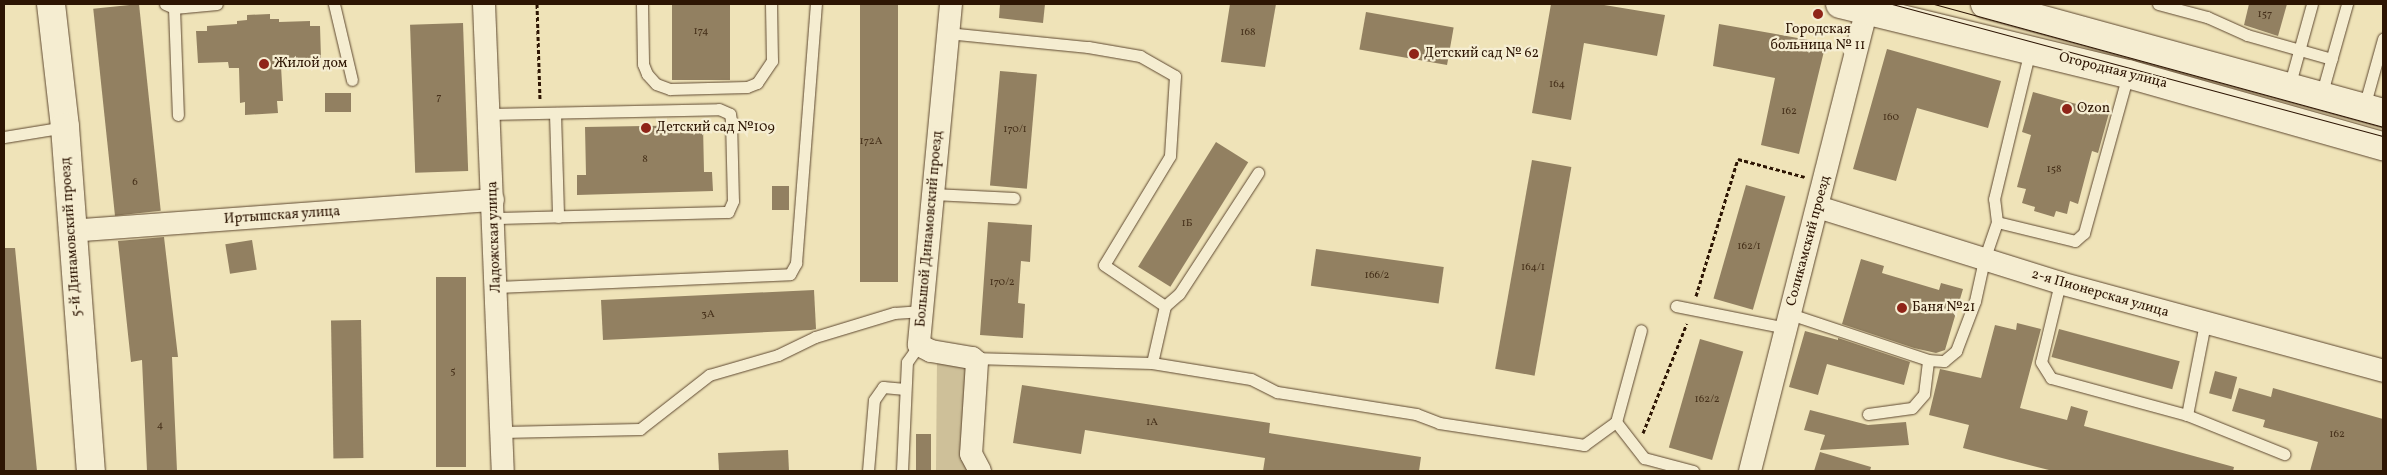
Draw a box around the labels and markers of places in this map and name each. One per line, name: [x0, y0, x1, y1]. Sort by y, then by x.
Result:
marker: Городская больница № 11: [1812, 8, 1824, 20]
place label: Городская больница № 11: [1771, 22, 1865, 54]
place label: Детский сад № 62: [1424, 46, 1539, 62]
marker: Детский сад № 62: [1408, 48, 1420, 60]
place label: Жилой дом: [274, 56, 347, 72]
marker: Жилой дом: [258, 58, 270, 70]
place label: Ozon: [2077, 101, 2110, 117]
marker: Ozon: [2061, 103, 2073, 115]
place label: Детский сад №109: [656, 120, 775, 136]
marker: Детский сад №109: [640, 122, 652, 134]
place label: Баня №21: [1912, 300, 1976, 316]
marker: Баня №21: [1896, 302, 1908, 314]

